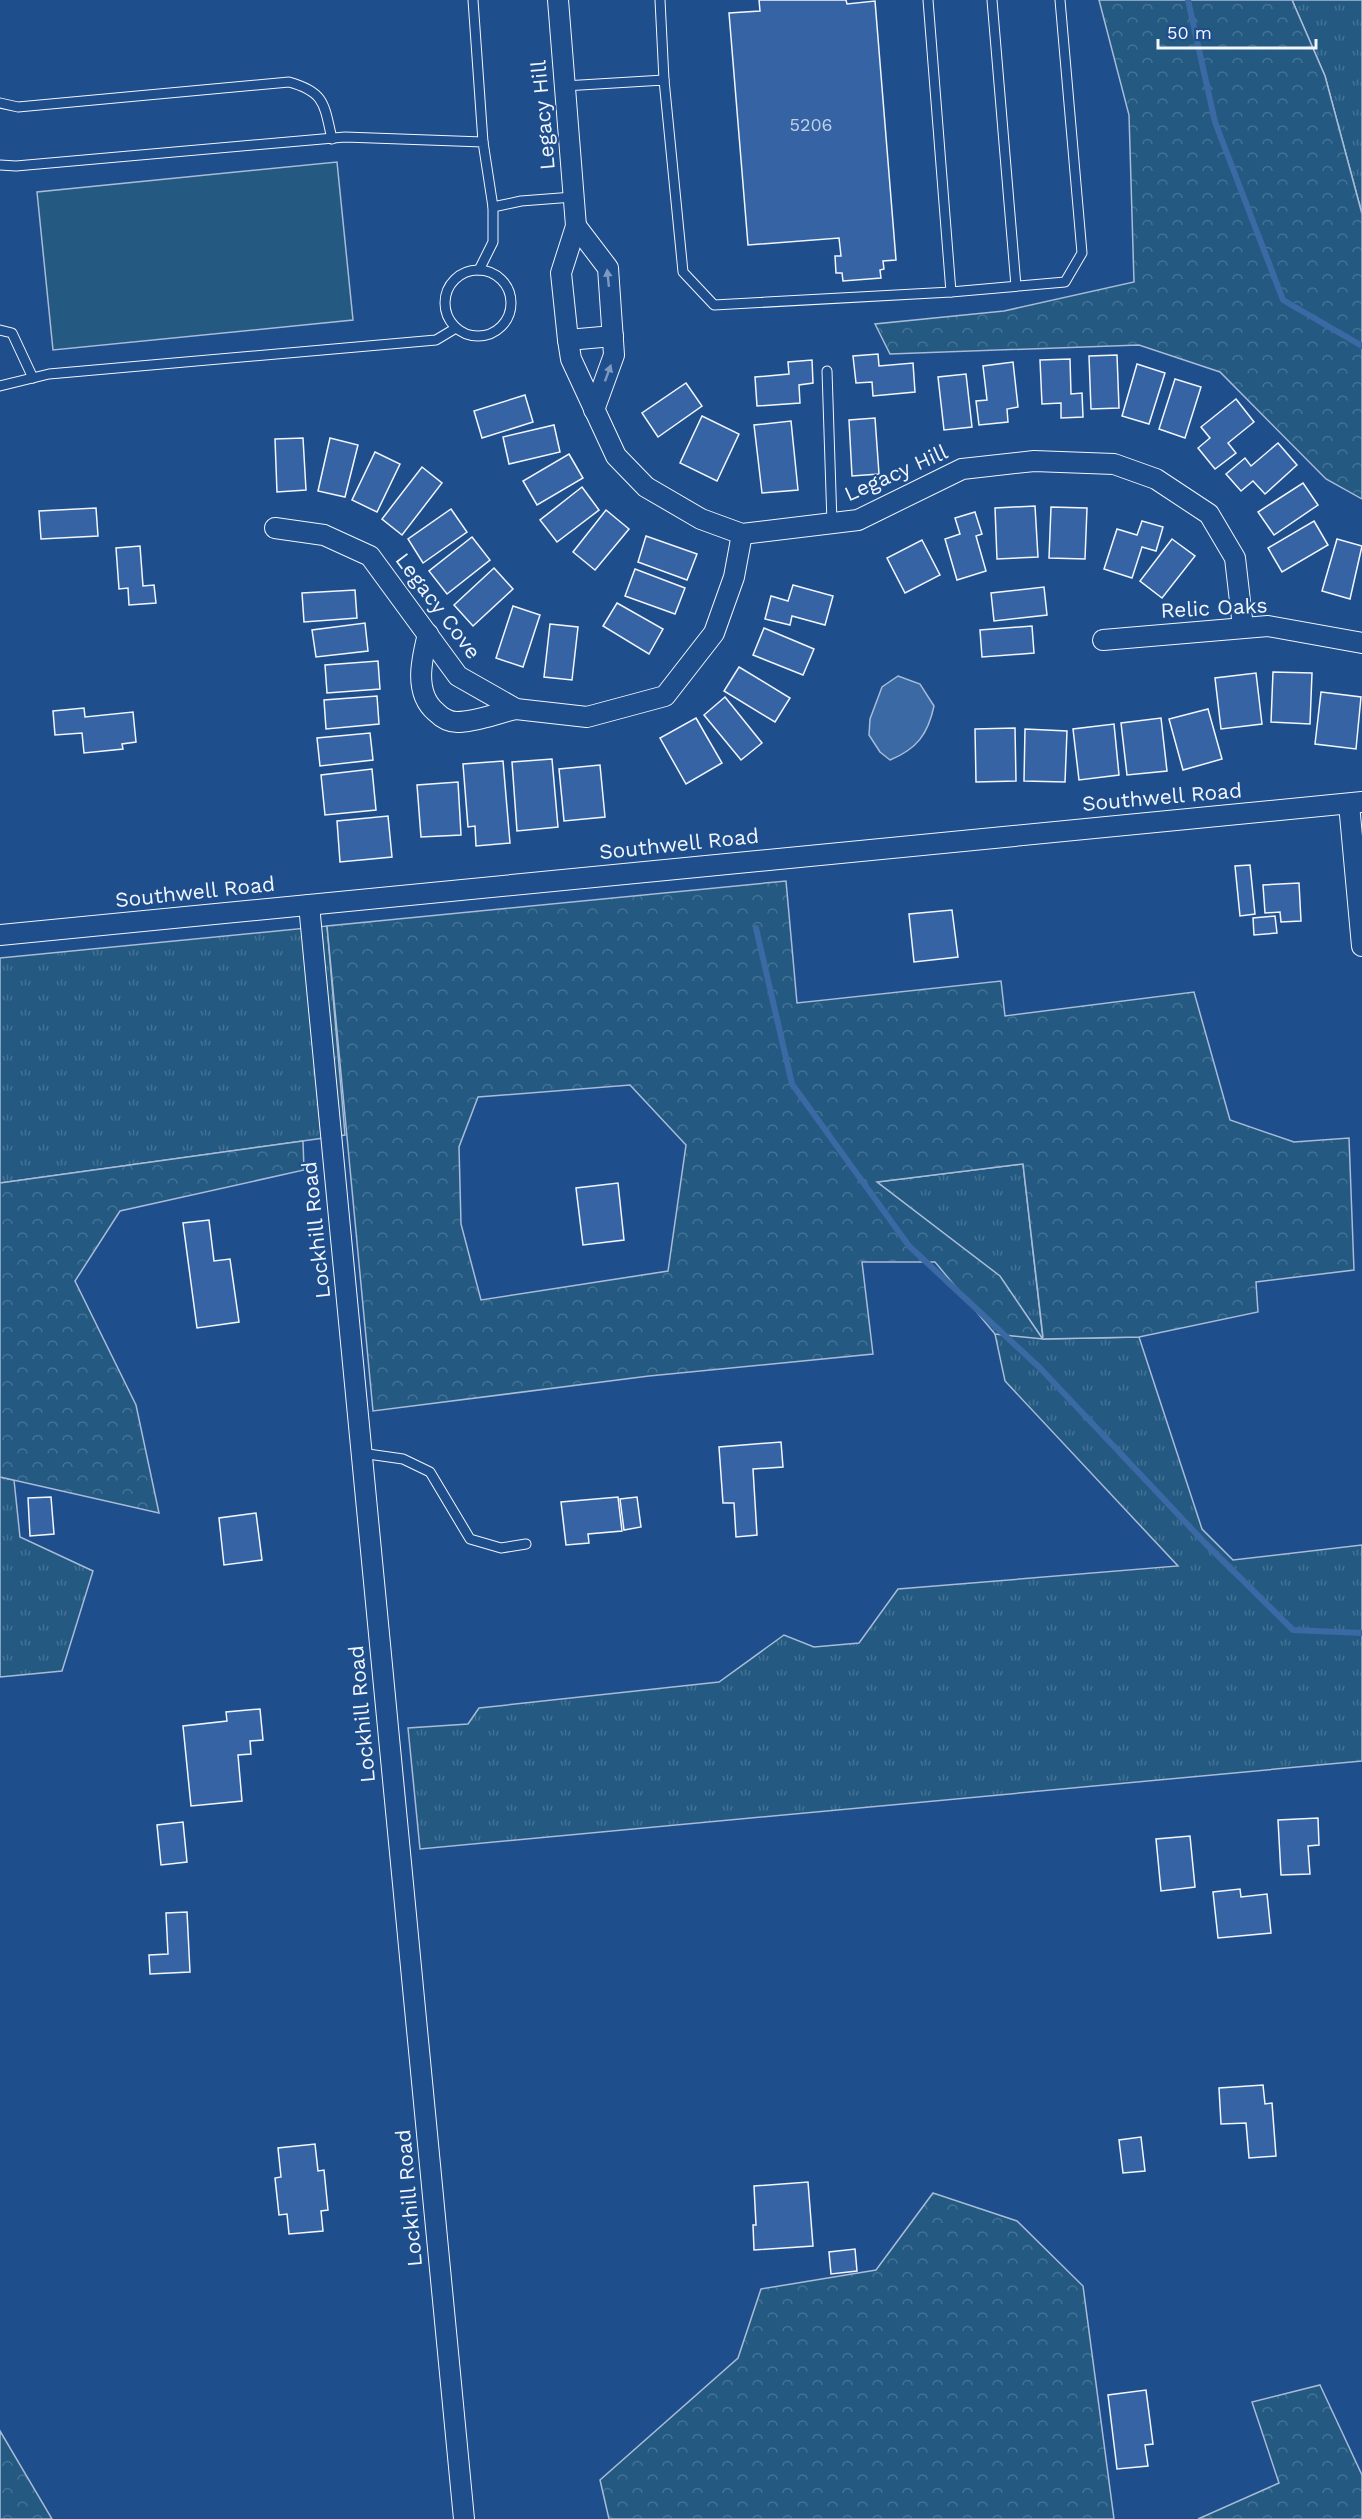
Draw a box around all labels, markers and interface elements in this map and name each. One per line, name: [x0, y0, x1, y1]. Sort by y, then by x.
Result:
scale bar: [1158, 12, 1316, 50]
text: 50 m: [1167, 22, 1212, 43]
street label: Legacy Hill: [525, 59, 560, 171]
house number: 5206: [789, 114, 833, 135]
one-way arrow: [603, 268, 613, 287]
one-way arrow: [603, 364, 613, 382]
street label: Legacy Hill: [840, 439, 952, 506]
street label: Legacy Cove: [390, 548, 486, 664]
street label: Relic Oaks: [1160, 592, 1268, 623]
street label: Southwell Road: [1081, 777, 1243, 816]
street label: Southwell Road: [598, 823, 760, 864]
street label: Southwell Road: [114, 871, 276, 912]
street label: Lockhill Road: [296, 1160, 335, 1300]
street label: Lockhill Road: [343, 1644, 380, 1784]
street label: Lockhill Road: [390, 2128, 427, 2268]

